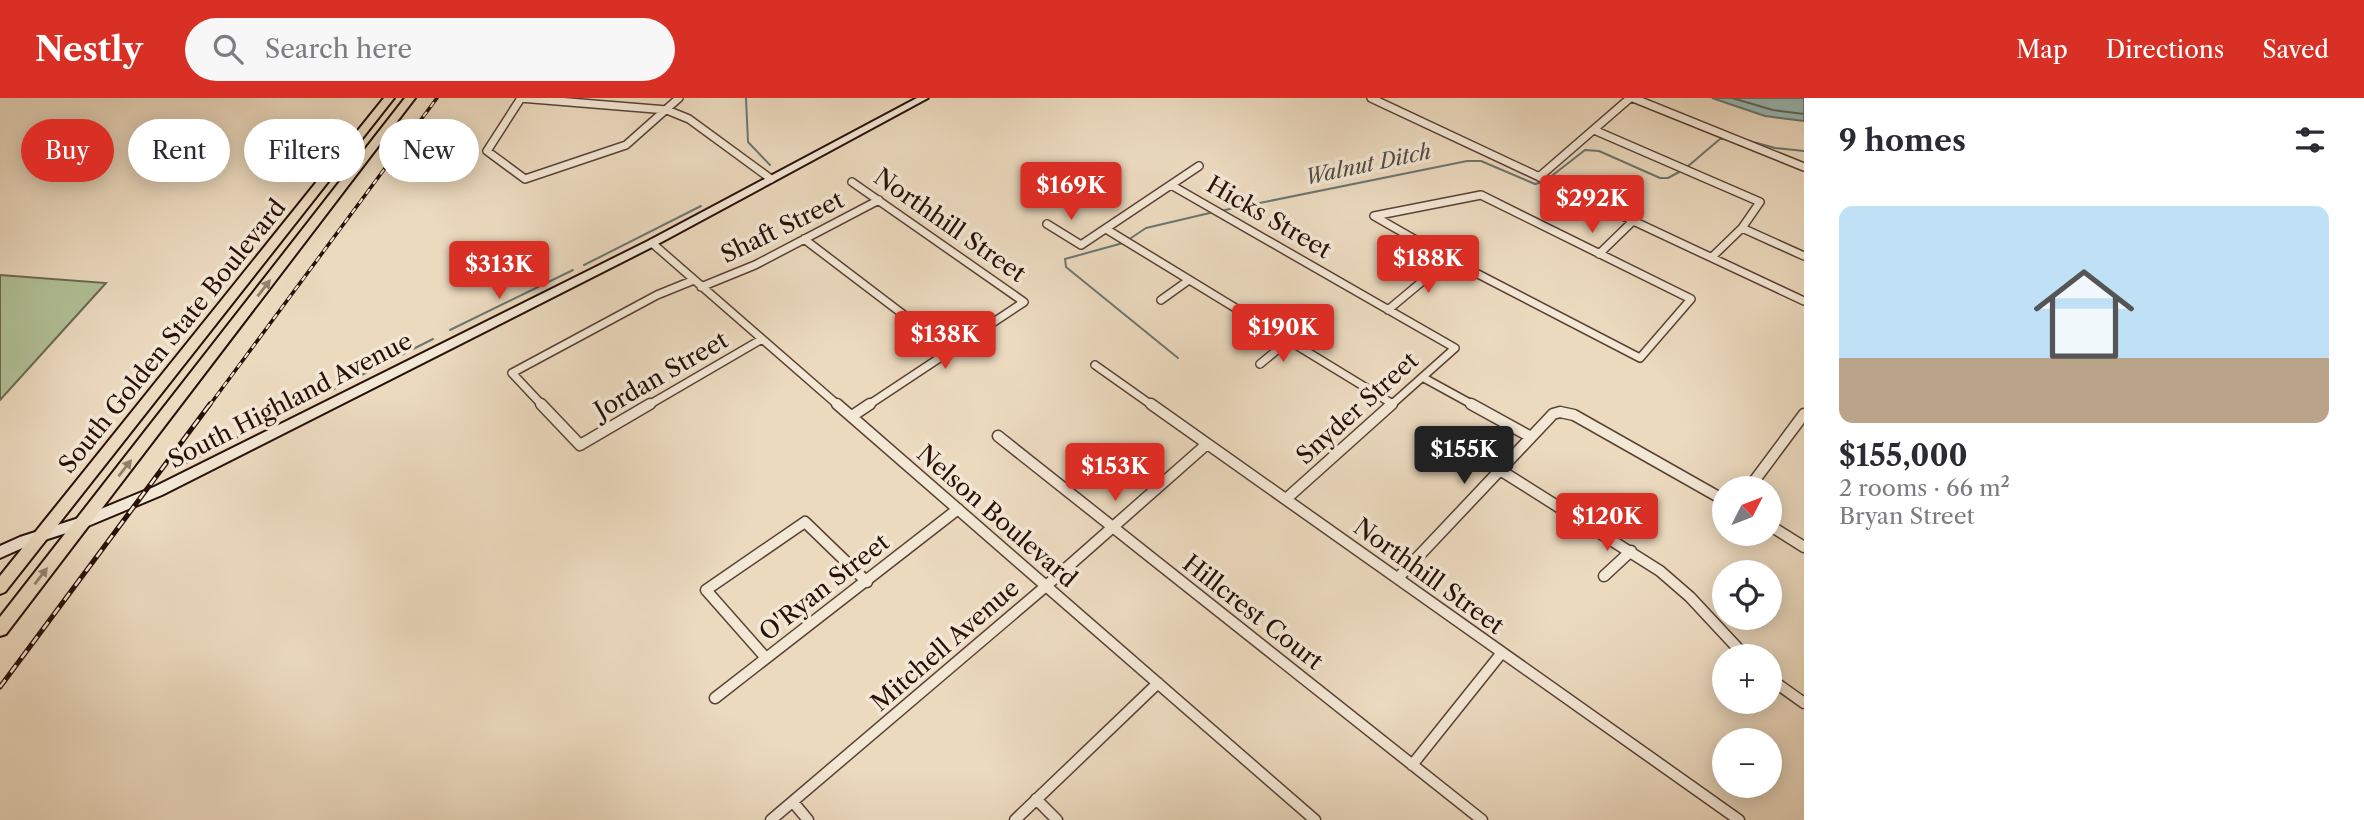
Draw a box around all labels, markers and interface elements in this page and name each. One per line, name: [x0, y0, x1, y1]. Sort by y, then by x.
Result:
search box: [185, 18, 675, 81]
text: Nestly: [35, 29, 143, 70]
icon: search: [209, 30, 247, 68]
text: Search here: [265, 33, 412, 65]
text: Map: [2016, 35, 2068, 64]
text: Directions: [2106, 35, 2224, 64]
text: Saved: [2262, 35, 2329, 64]
chip: Buy: [21, 119, 114, 182]
chip: Rent: [128, 119, 230, 182]
chip: Filters: [244, 119, 365, 182]
chip: New: [379, 119, 479, 182]
icon: filters: [2291, 121, 2329, 159]
text: 9 homes: [1839, 122, 1966, 159]
water label: Walnut Ditch: [1303, 138, 1433, 190]
street label: Northhill Street: [869, 162, 1032, 288]
pin: $169K: [1022, 162, 1120, 222]
street label: Hicks Street: [1201, 170, 1337, 265]
text: $169K: [1036, 171, 1106, 199]
pin: $292K: [1543, 176, 1641, 235]
text: $292K: [1556, 184, 1628, 212]
street label: Shaft Street: [716, 185, 849, 269]
street label: South Golden State Boulevard: [52, 193, 292, 479]
pin: $188K: [1379, 236, 1477, 295]
pin: $313K: [450, 242, 548, 301]
text: $188K: [1393, 244, 1463, 272]
text: $313K: [465, 250, 533, 278]
icon: home: [2021, 251, 2147, 377]
one-way arrow: [256, 280, 271, 298]
pin: $190K: [1234, 304, 1332, 364]
pin: $138K: [896, 312, 994, 371]
text: $190K: [1248, 313, 1318, 341]
text: $138K: [911, 320, 979, 348]
street label: Jordan Street: [586, 325, 733, 427]
street label: South Highland Avenue: [163, 326, 417, 474]
street label: Snyder Street: [1290, 345, 1424, 470]
pin: $155K: [1415, 426, 1513, 486]
text: $155K: [1431, 435, 1497, 463]
text: $155,000: [1839, 437, 1968, 474]
street label: Nelson Boulevard: [911, 439, 1083, 593]
pin: $153K: [1066, 444, 1164, 503]
text: $153K: [1081, 452, 1149, 480]
one-way arrow: [117, 460, 132, 478]
text: 2 rooms · 66 m²: [1839, 474, 2010, 502]
north arrow: [1712, 476, 1782, 546]
map controls: [1712, 476, 1782, 798]
pin: $120K: [1558, 494, 1656, 553]
text: $120K: [1572, 502, 1642, 530]
text: Bryan Street: [1839, 502, 1975, 530]
street label: Northhill Street: [1348, 512, 1510, 641]
street label: O'Ryan Street: [753, 527, 895, 647]
street label: Hillcrest Court: [1177, 548, 1329, 676]
button: locate: [1712, 560, 1782, 630]
one-way arrow: [34, 567, 49, 585]
street label: Mitchell Avenue: [865, 573, 1025, 717]
button: +: [1712, 644, 1782, 714]
button: −: [1712, 728, 1782, 798]

